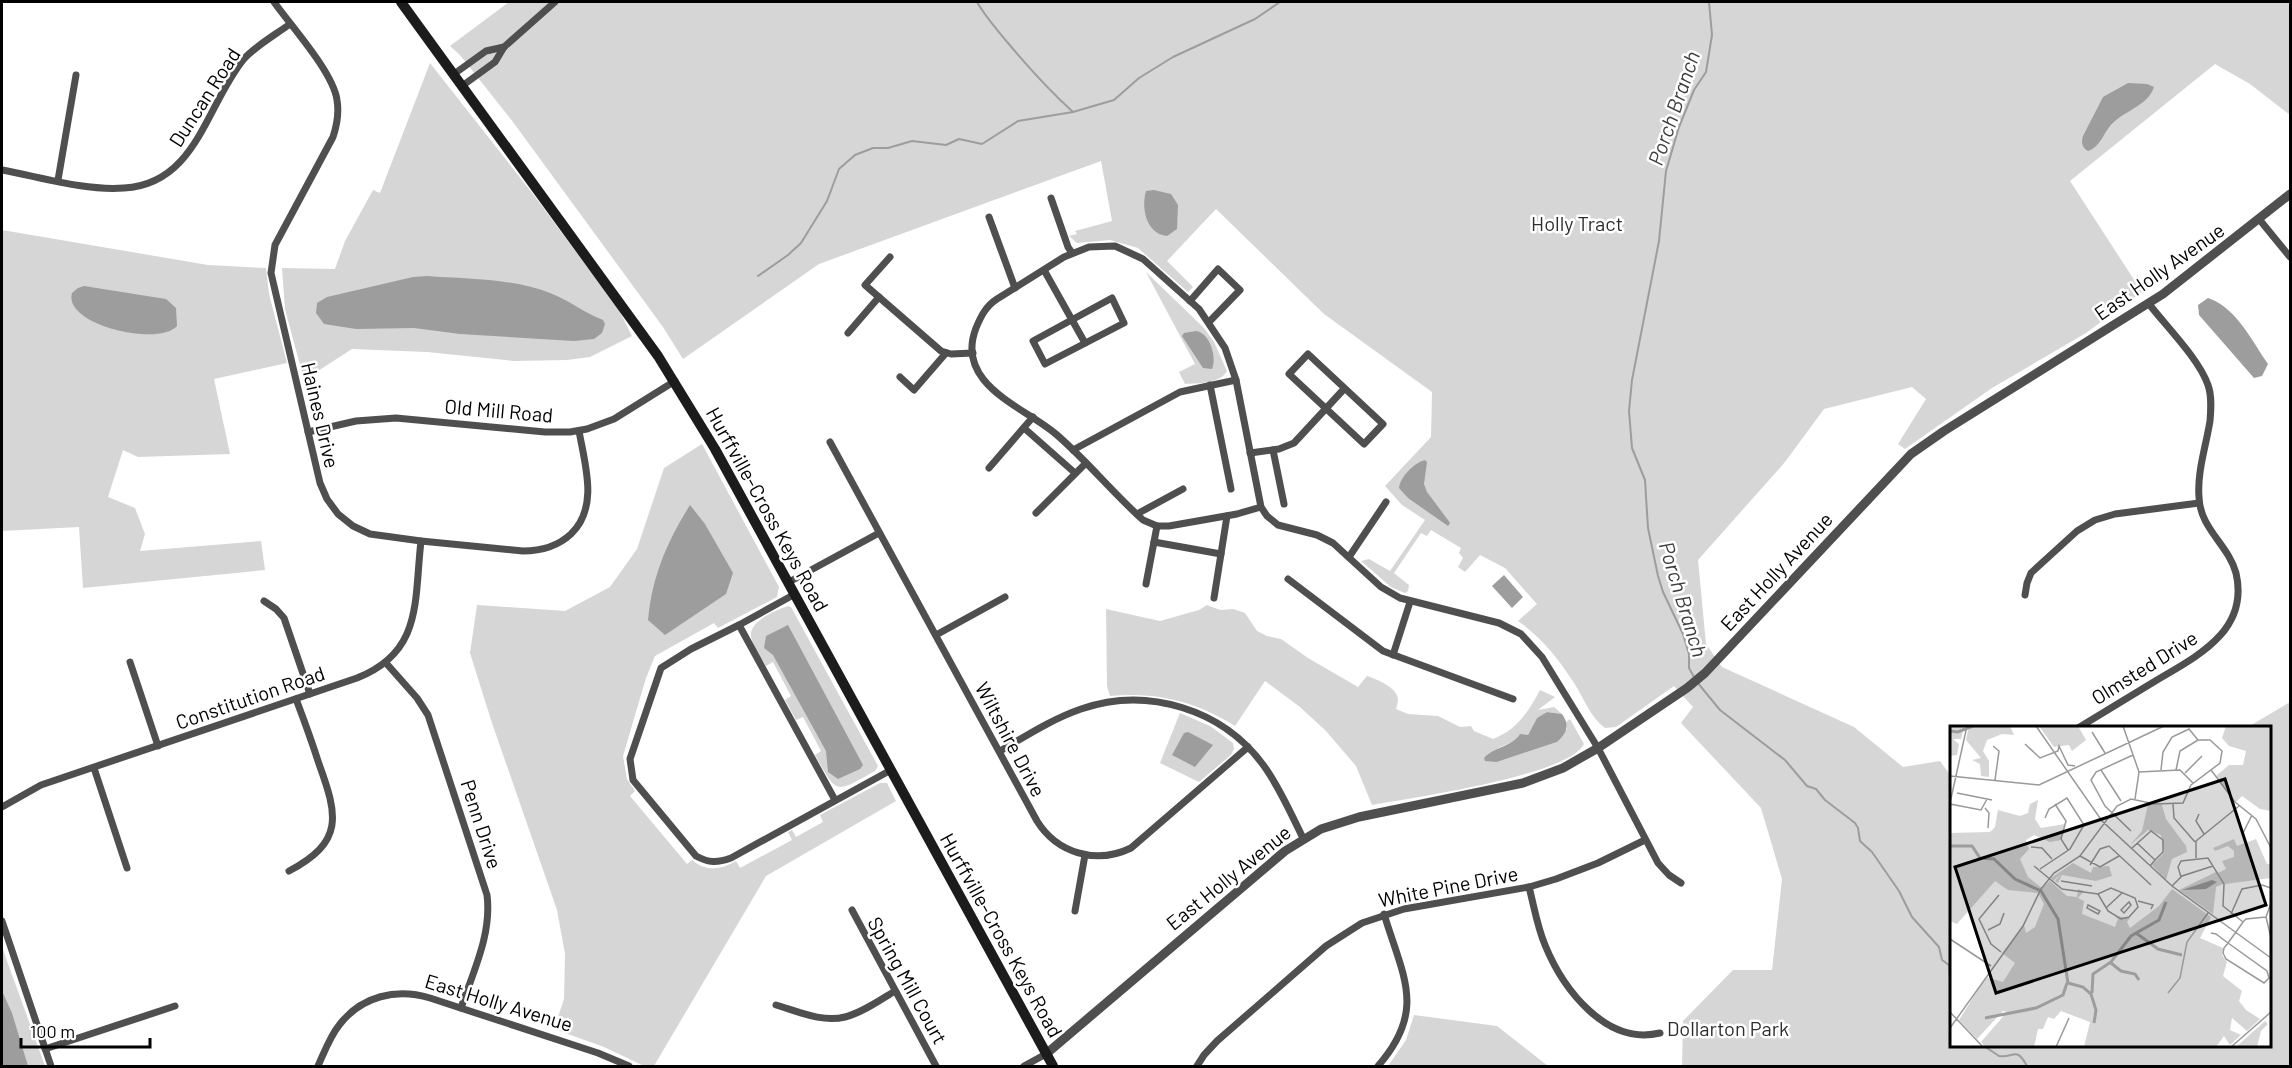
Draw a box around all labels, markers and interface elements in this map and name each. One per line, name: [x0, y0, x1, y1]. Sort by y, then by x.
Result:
street label: Duncan Road: [163, 43, 245, 151]
water label: Porch Branch: [1642, 48, 1704, 168]
park label: Holly Tract: [1531, 211, 1623, 235]
street label: East Holly Avenue: [2089, 217, 2229, 325]
street label: Haines Drive: [297, 360, 345, 470]
street label: Old Mill Road: [444, 393, 554, 427]
street label: Hurffville-Cross Keys Road: [702, 403, 834, 615]
street label: East Holly Avenue: [1715, 507, 1837, 635]
water label: Porch Branch: [1655, 538, 1713, 660]
street label: Olmsted Drive: [2087, 625, 2201, 709]
street label: Constitution Road: [172, 660, 328, 734]
street label: Wiltshire Drive: [971, 678, 1051, 800]
inset map: [1950, 726, 2271, 1047]
street label: Penn Drive: [456, 776, 508, 872]
street label: East Holly Avenue: [1161, 819, 1295, 935]
street label: Hurffville-Cross Keys Road: [936, 829, 1068, 1041]
street label: White Pine Drive: [1376, 861, 1520, 911]
street label: Spring Mill Court: [863, 912, 953, 1048]
street label: East Holly Avenue: [422, 968, 576, 1036]
scale bar: [21, 1011, 150, 1049]
park label: Dollarton Park: [1667, 1016, 1789, 1040]
text: 100 m: [30, 1020, 75, 1042]

